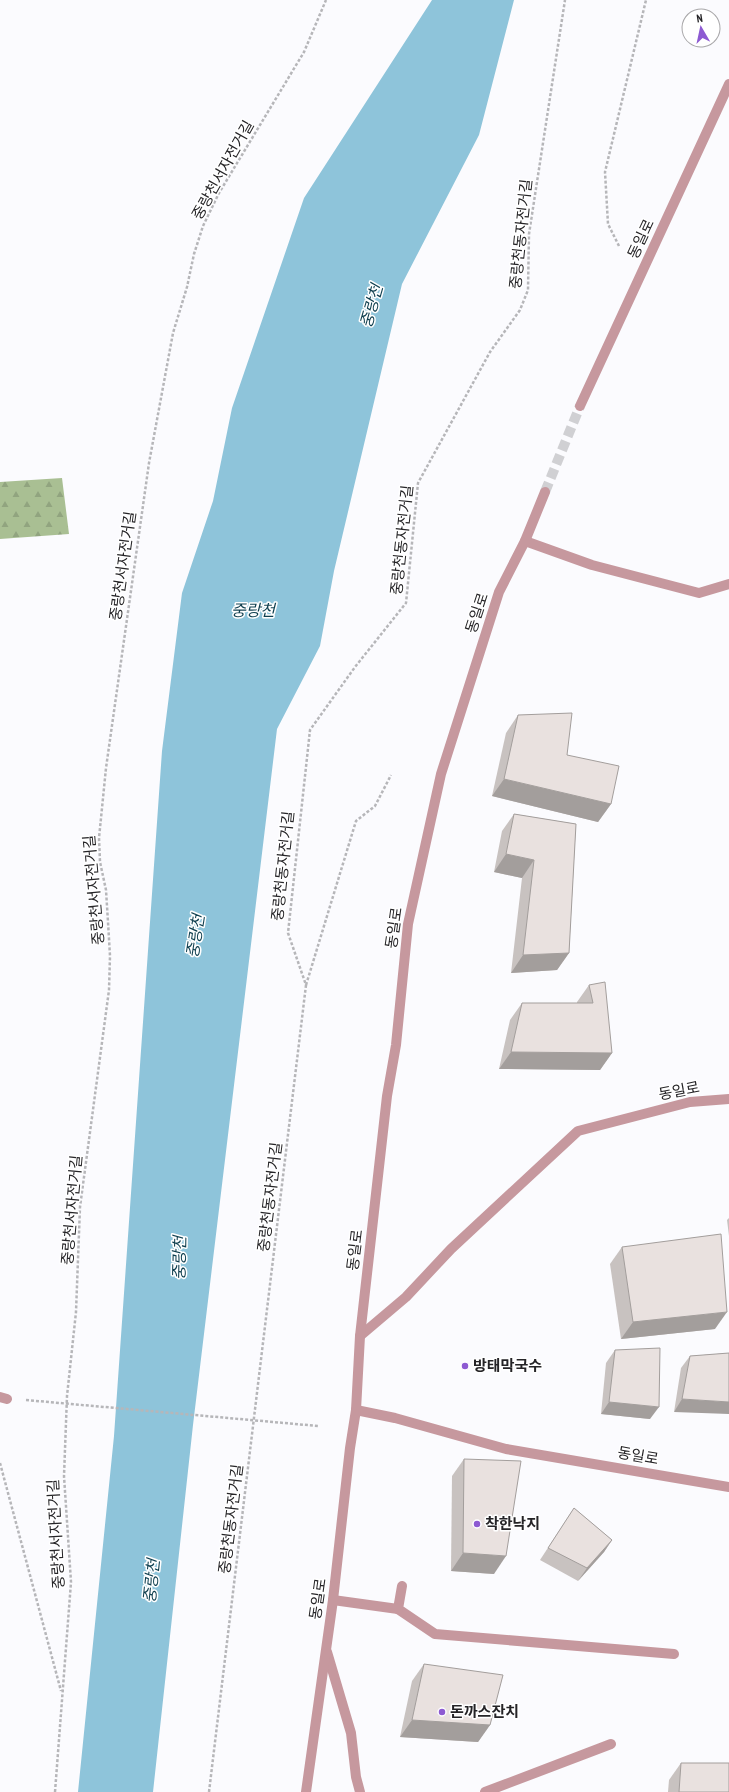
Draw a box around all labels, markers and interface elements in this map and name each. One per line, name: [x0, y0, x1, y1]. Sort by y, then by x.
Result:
north arrow: [681, 8, 721, 48]
text: N: [695, 11, 704, 26]
street label: 중랑천서자전거길: [187, 117, 258, 223]
street label: 중랑천동자전거길: [505, 178, 536, 290]
street label: 동일로: [623, 216, 658, 262]
water label: 중랑천: [355, 280, 387, 330]
street label: 중랑천동자전거길: [386, 484, 417, 596]
street label: 중랑천서자전거길: [105, 510, 140, 622]
street label: 동일로: [461, 590, 492, 635]
water label: 중랑천: [231, 600, 277, 620]
street label: 중랑천동자전거길: [267, 810, 298, 922]
street label: 중랑천서자전거길: [79, 834, 108, 946]
street label: 동일로: [381, 906, 406, 950]
water label: 중랑천: [182, 910, 209, 959]
street label: 동일로: [657, 1077, 701, 1104]
street label: 중랑천동자전거길: [253, 1141, 286, 1253]
street label: 중랑천서자전거길: [57, 1154, 86, 1266]
street label: 동일로: [343, 1228, 366, 1272]
water label: 중랑천: [169, 1233, 189, 1280]
place label: 방태막국수: [473, 1356, 542, 1375]
marker: 방태막국수: [460, 1361, 470, 1371]
street label: 동일로: [616, 1443, 660, 1468]
street label: 중랑천동자전거길: [214, 1463, 247, 1575]
street label: 중랑천서자전거길: [43, 1478, 68, 1590]
place label: 착한낙지: [485, 1514, 540, 1533]
marker: 착한낙지: [472, 1519, 482, 1529]
water label: 중랑천: [139, 1556, 163, 1604]
street label: 동일로: [305, 1577, 330, 1621]
place label: 돈까스잔치: [450, 1702, 519, 1721]
marker: 돈까스잔치: [437, 1707, 447, 1717]

